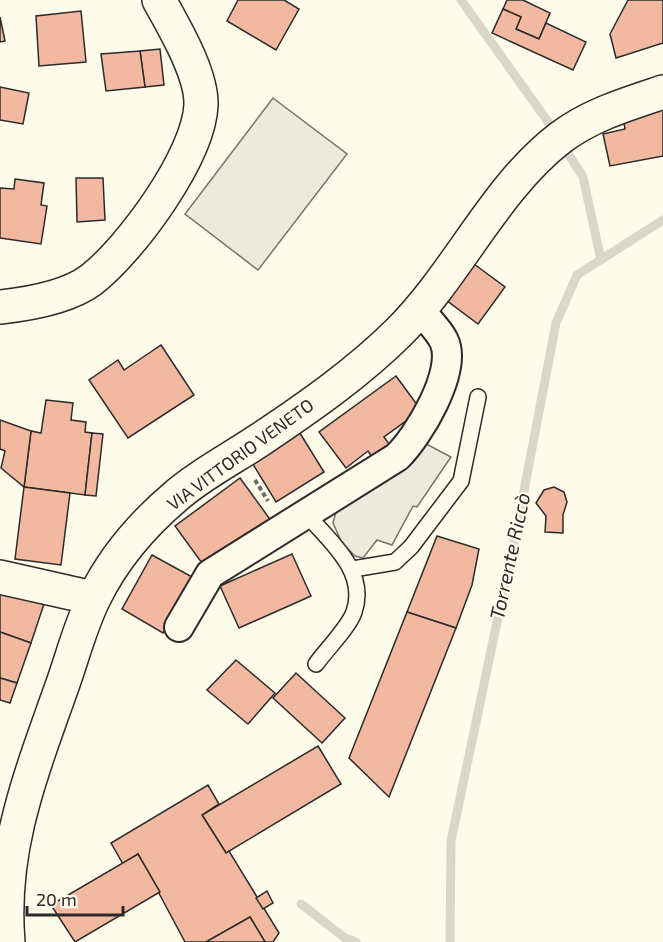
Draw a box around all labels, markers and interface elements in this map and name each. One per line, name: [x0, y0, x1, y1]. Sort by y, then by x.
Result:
street label: VIA VITTORIO VENETO: [162, 393, 318, 515]
water label: Torrente Riccò: [484, 490, 534, 622]
scale bar: [27, 879, 123, 917]
text: 20 m: [36, 888, 77, 910]

